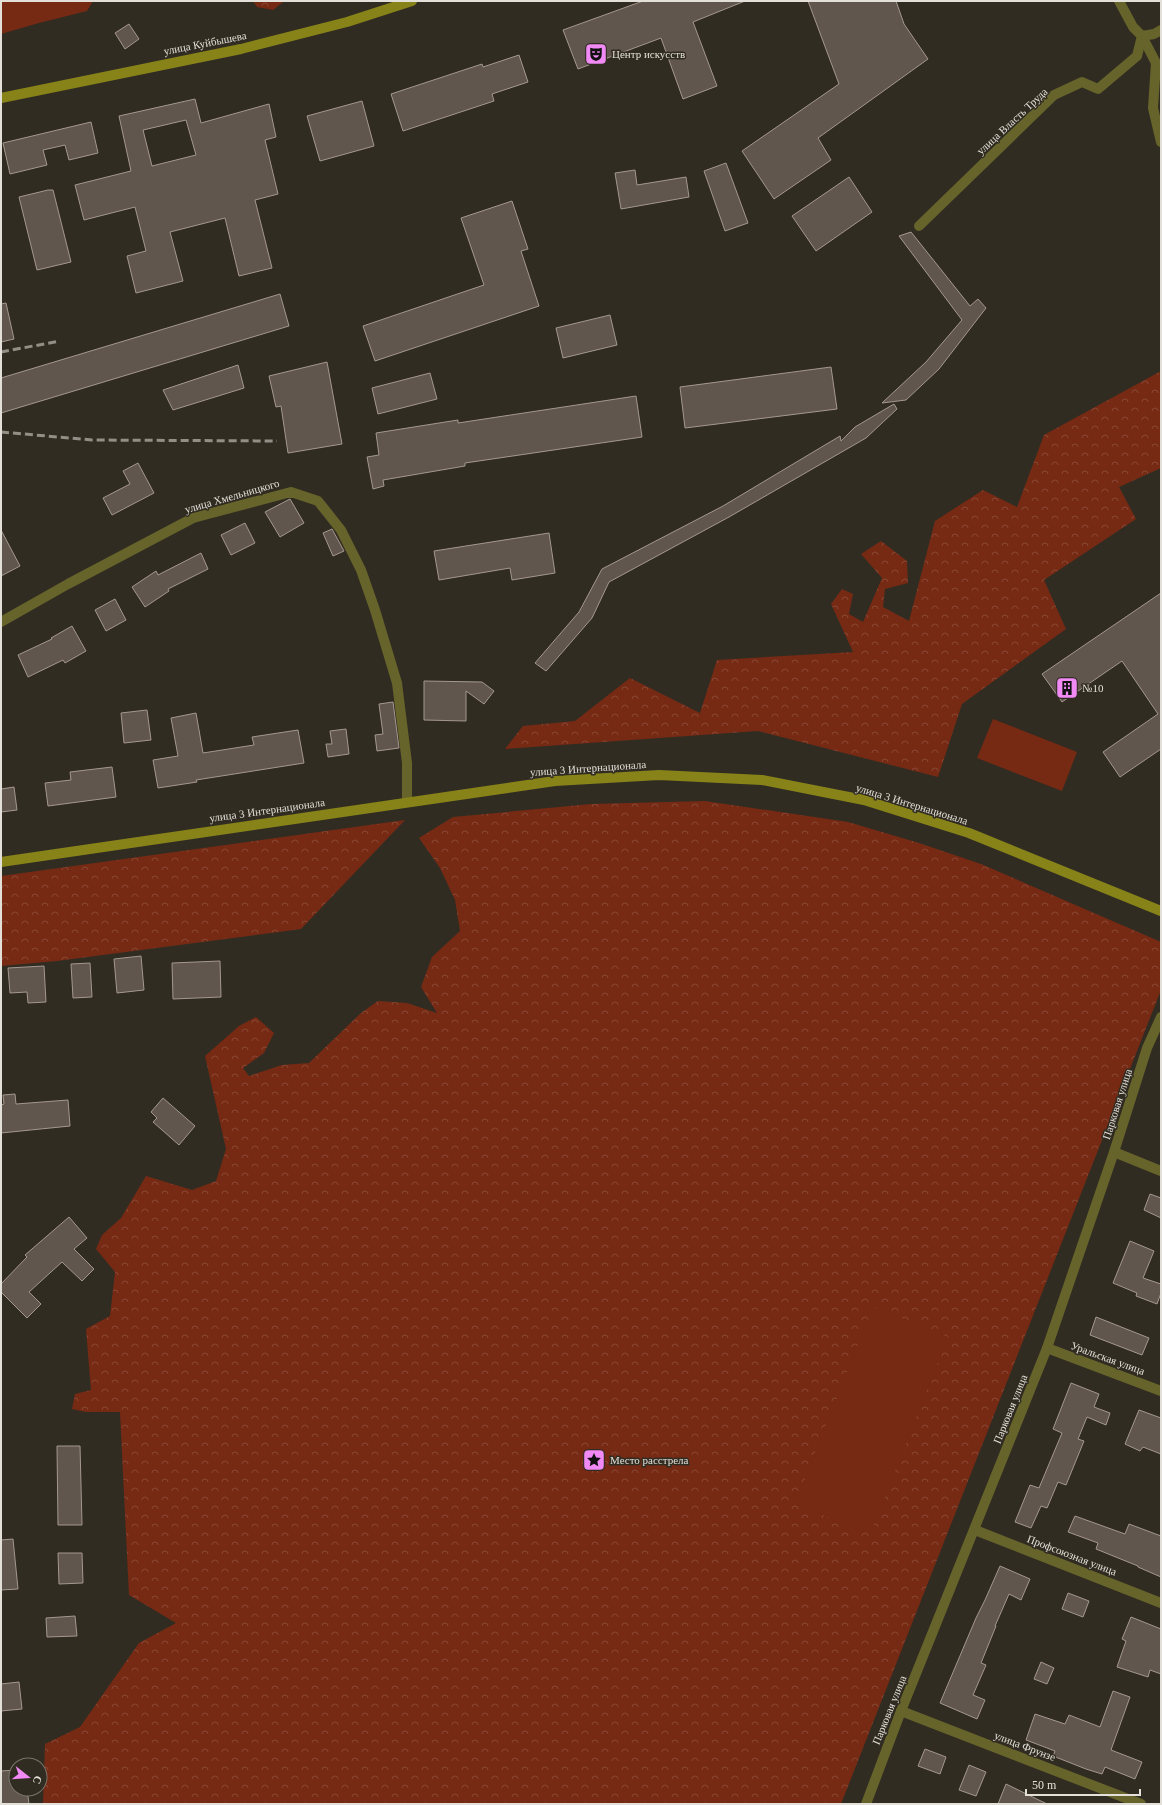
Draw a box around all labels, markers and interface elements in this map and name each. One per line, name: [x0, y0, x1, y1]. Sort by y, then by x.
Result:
street label: улица Куйбышева: [163, 29, 248, 57]
theatre icon: Центр искусств: [583, 41, 609, 67]
place label: Центр искусств: [612, 48, 685, 60]
street label: улица Власть Труда: [974, 85, 1050, 157]
street label: улица Хмельницкого: [183, 477, 281, 515]
building icon: №10: [1054, 675, 1080, 701]
place label: №10: [1082, 682, 1104, 694]
street label: улица 3 Интернационала: [529, 758, 647, 778]
street label: улица 3 Интернационала: [855, 781, 970, 827]
street label: улица 3 Интернационала: [208, 796, 326, 824]
street label: Парковая улица: [1100, 1067, 1134, 1141]
street label: Уральская улица: [1069, 1339, 1147, 1377]
street label: Парковая улица: [991, 1373, 1029, 1445]
place icon: Место расстрела: [581, 1447, 607, 1473]
place label: Место расстрела: [610, 1454, 689, 1466]
street label: Профсоюзная улица: [1026, 1532, 1118, 1578]
street label: Парковая улица: [870, 1674, 908, 1746]
street label: улица Фрунзе: [993, 1729, 1057, 1763]
north arrow: [8, 1757, 48, 1797]
scale bar: [1026, 1771, 1140, 1797]
text: С: [31, 1774, 44, 1786]
text: 50 m: [1032, 1778, 1057, 1792]

